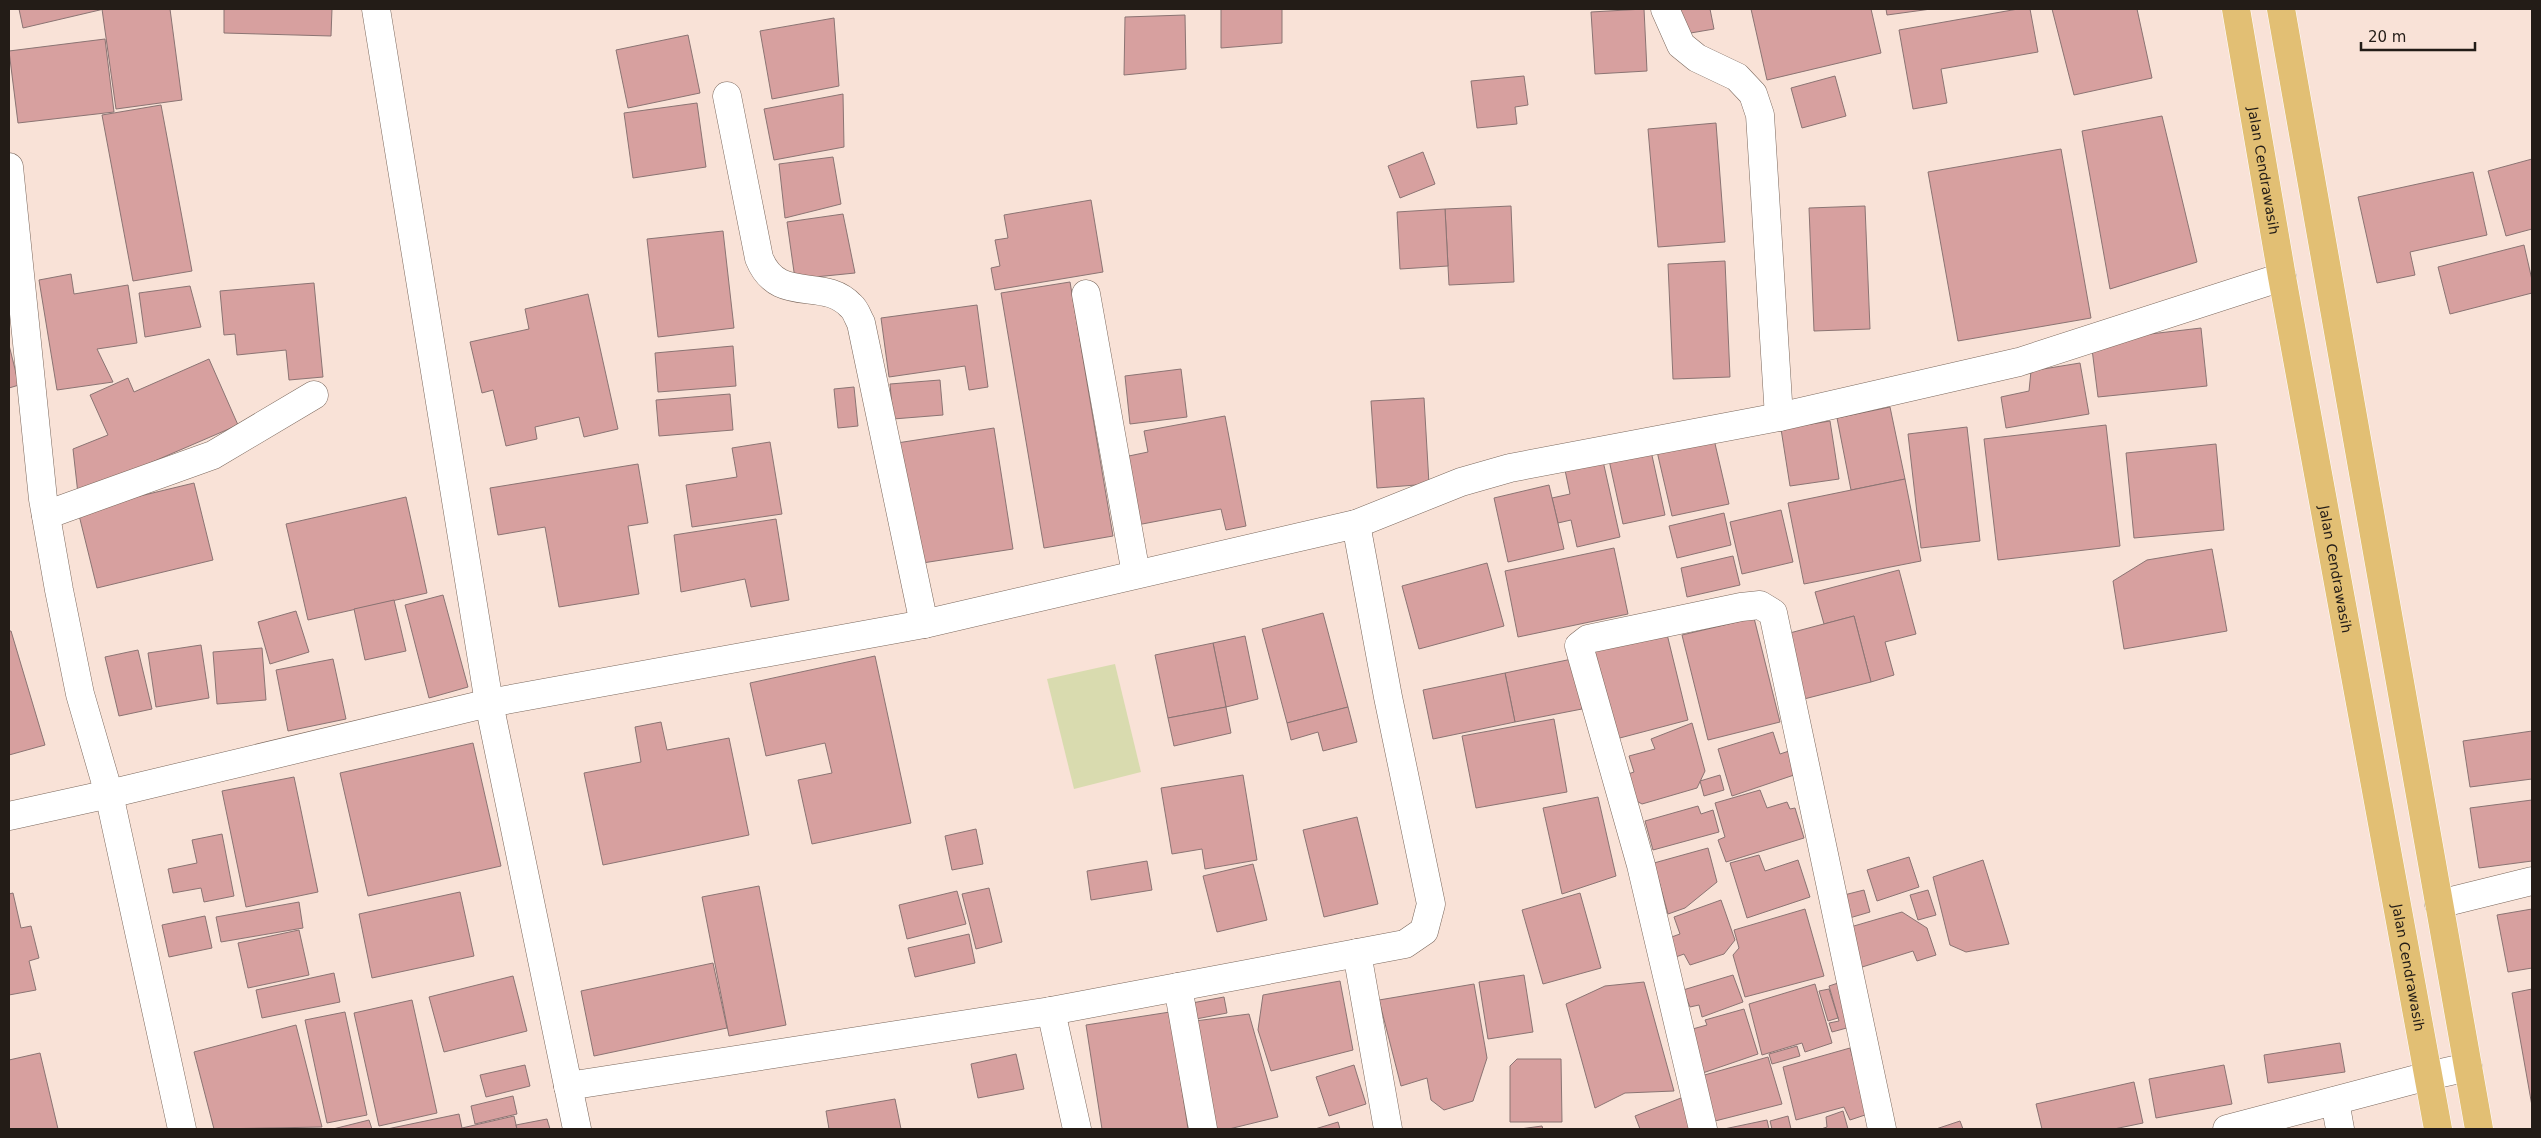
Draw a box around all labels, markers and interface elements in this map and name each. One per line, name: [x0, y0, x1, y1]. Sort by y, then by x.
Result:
scale bar: [2361, 20, 2475, 52]
text: 20 m: [2368, 28, 2406, 46]
street label: Jalan Cendrawasih: [2245, 105, 2283, 236]
street label: Jalan Cendrawasih: [2316, 503, 2355, 634]
street label: Jalan Cendrawasih: [2389, 902, 2428, 1033]

